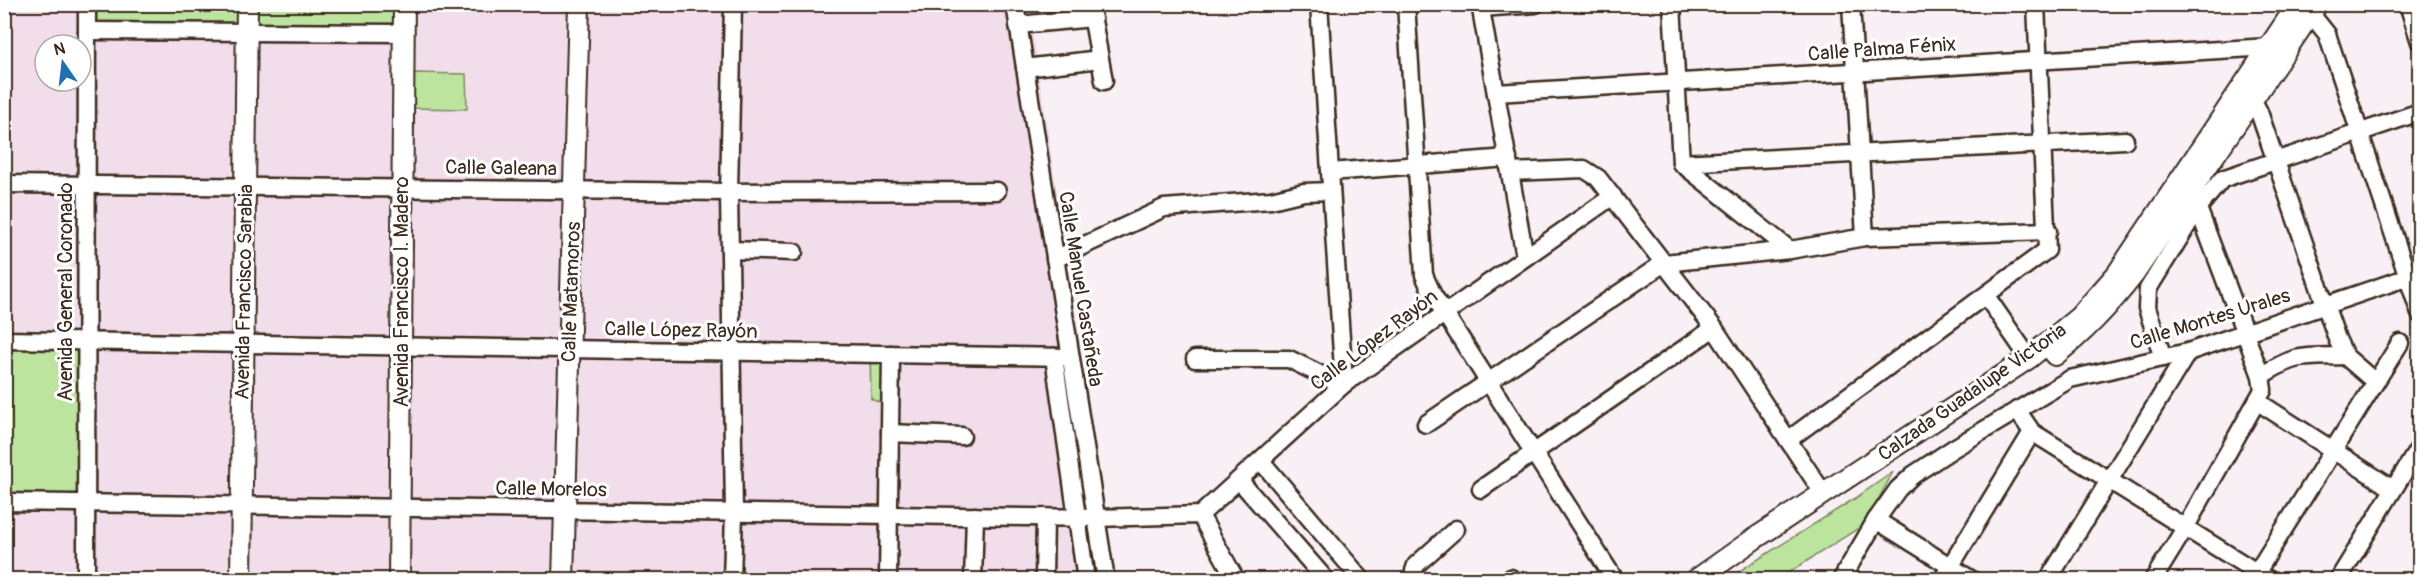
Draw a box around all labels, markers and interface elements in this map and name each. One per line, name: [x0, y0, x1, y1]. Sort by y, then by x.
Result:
street label: Calle Palma Fénix: [1807, 31, 1957, 67]
north arrow: [33, 33, 93, 93]
text: N: [52, 38, 67, 60]
street label: Calle Galeana: [445, 155, 557, 181]
street label: Avenida Francisco I. Madero: [389, 176, 414, 408]
street label: Avenida General Coronado: [53, 182, 78, 402]
street label: Avenida Francisco Sarabia: [230, 184, 258, 400]
street label: Calle Manuel Castañeda: [1053, 190, 1109, 388]
street label: Calle Matamoros: [556, 221, 586, 363]
street label: Calle Montes Urales: [2127, 283, 2293, 355]
street label: Calle López Rayón: [1305, 284, 1443, 396]
street label: Calle López Rayón: [604, 316, 758, 344]
street label: Calzada Guadalupe Victoria: [1873, 317, 2071, 467]
street label: Calle Morelos: [495, 476, 607, 502]

